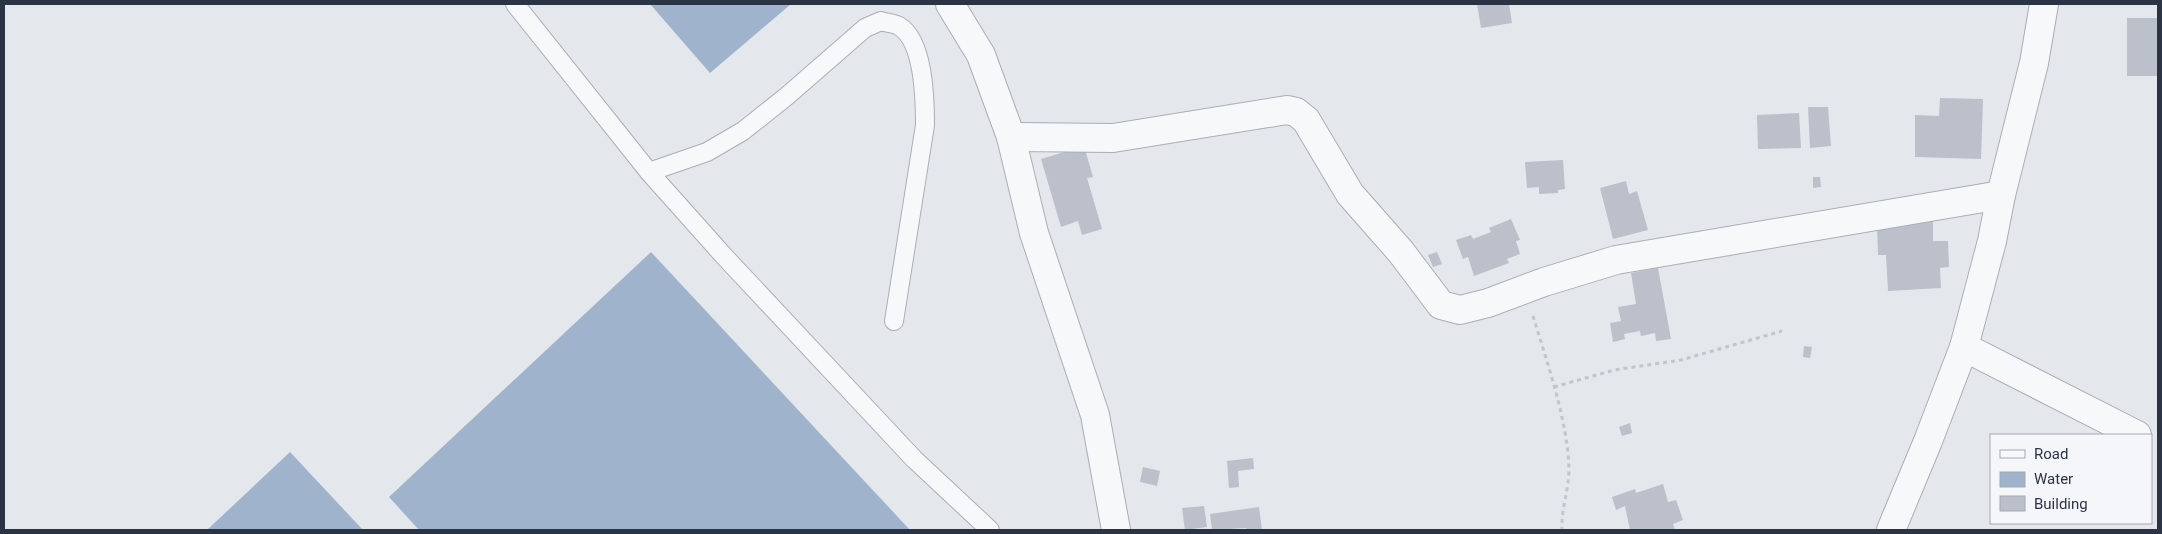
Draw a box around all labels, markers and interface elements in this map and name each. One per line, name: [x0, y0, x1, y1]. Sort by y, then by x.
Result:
legend: [1990, 434, 2152, 524]
text: Road: [2034, 445, 2068, 463]
text: Water: [2034, 470, 2073, 488]
text: Building: [2034, 495, 2088, 513]

